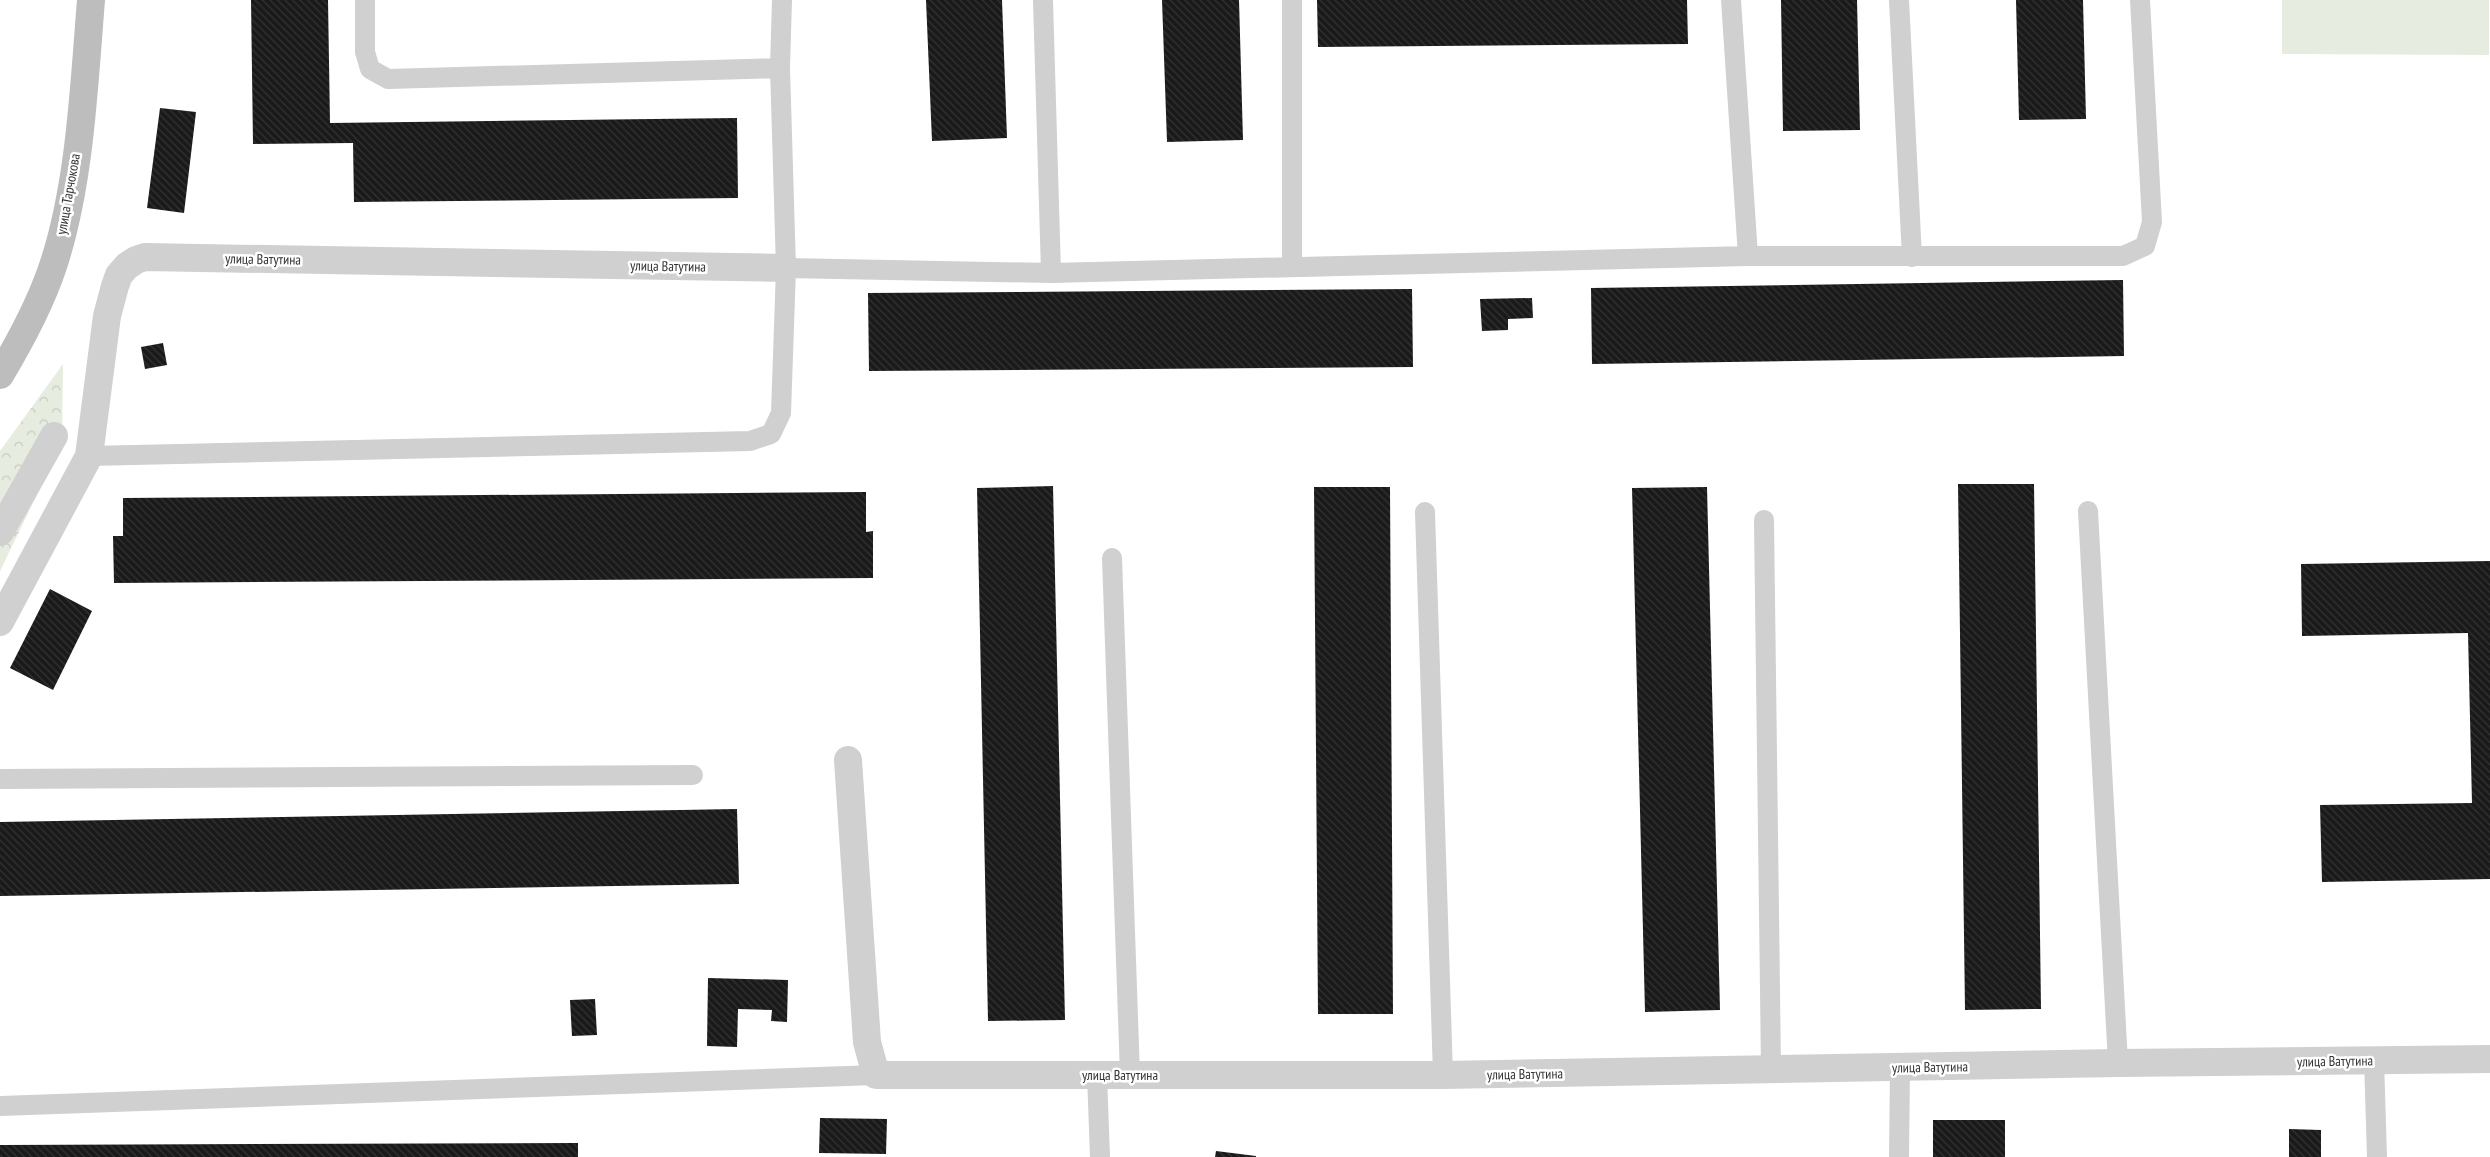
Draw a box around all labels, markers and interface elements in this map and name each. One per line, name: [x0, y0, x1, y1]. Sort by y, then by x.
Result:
street label: улица Тарчокова: [52, 152, 84, 236]
street label: улица Ватутина: [225, 249, 301, 269]
street label: улица Ватутина: [630, 256, 706, 276]
street label: улица Ватутина: [2297, 1051, 2373, 1071]
street label: улица Ватутина: [1892, 1057, 1968, 1077]
street label: улица Ватутина: [1487, 1064, 1563, 1084]
street label: улица Ватутина: [1082, 1066, 1158, 1084]

